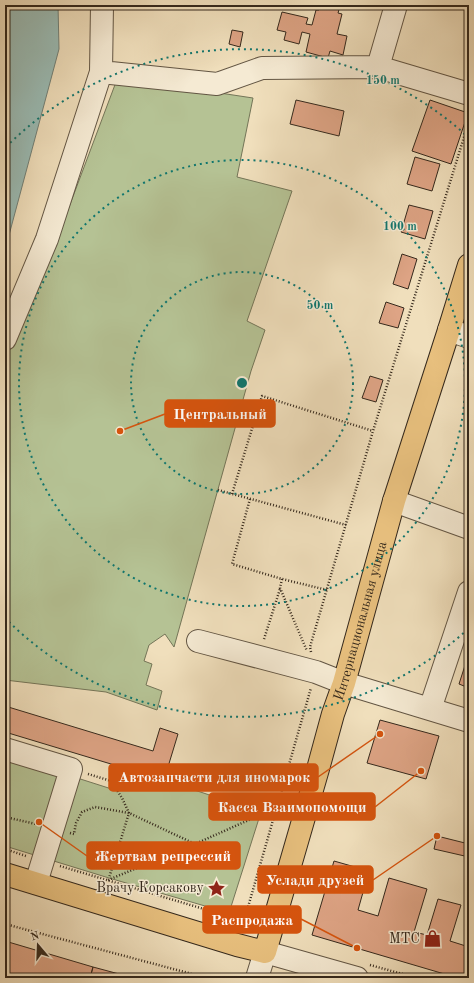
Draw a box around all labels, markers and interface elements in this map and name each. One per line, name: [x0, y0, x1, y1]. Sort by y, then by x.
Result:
text: 150 m: [366, 74, 400, 87]
text: 100 m: [383, 221, 417, 233]
text: 50 m: [307, 299, 334, 312]
centre of rings: [235, 376, 249, 390]
callout: Центральный: [165, 400, 275, 427]
text: Центральный: [173, 408, 267, 423]
street label: Интернациональная улица: [331, 540, 390, 703]
callout: Автозапчасти для иномарок: [109, 764, 318, 791]
text: Автозапчасти для иномарок: [118, 771, 310, 786]
callout: Касса Взаимопомощи: [209, 793, 375, 820]
text: Касса Взаимопомощи: [217, 801, 367, 816]
callout: Жертвам репрессий: [87, 842, 240, 869]
text: Жертвам репрессий: [95, 850, 231, 865]
callout: Услади друзей: [258, 866, 373, 893]
text: Услади друзей: [266, 874, 364, 889]
place icon: Врачу Корсакову: [207, 878, 227, 898]
place label: Врачу Корсакову: [96, 881, 205, 895]
callout: Распродажа: [203, 906, 301, 933]
text: Распродажа: [211, 914, 293, 929]
north arrow: [18, 925, 58, 965]
shop icon: МТС: [423, 929, 443, 949]
text: N: [29, 930, 42, 944]
place label: МТС: [389, 932, 420, 946]

